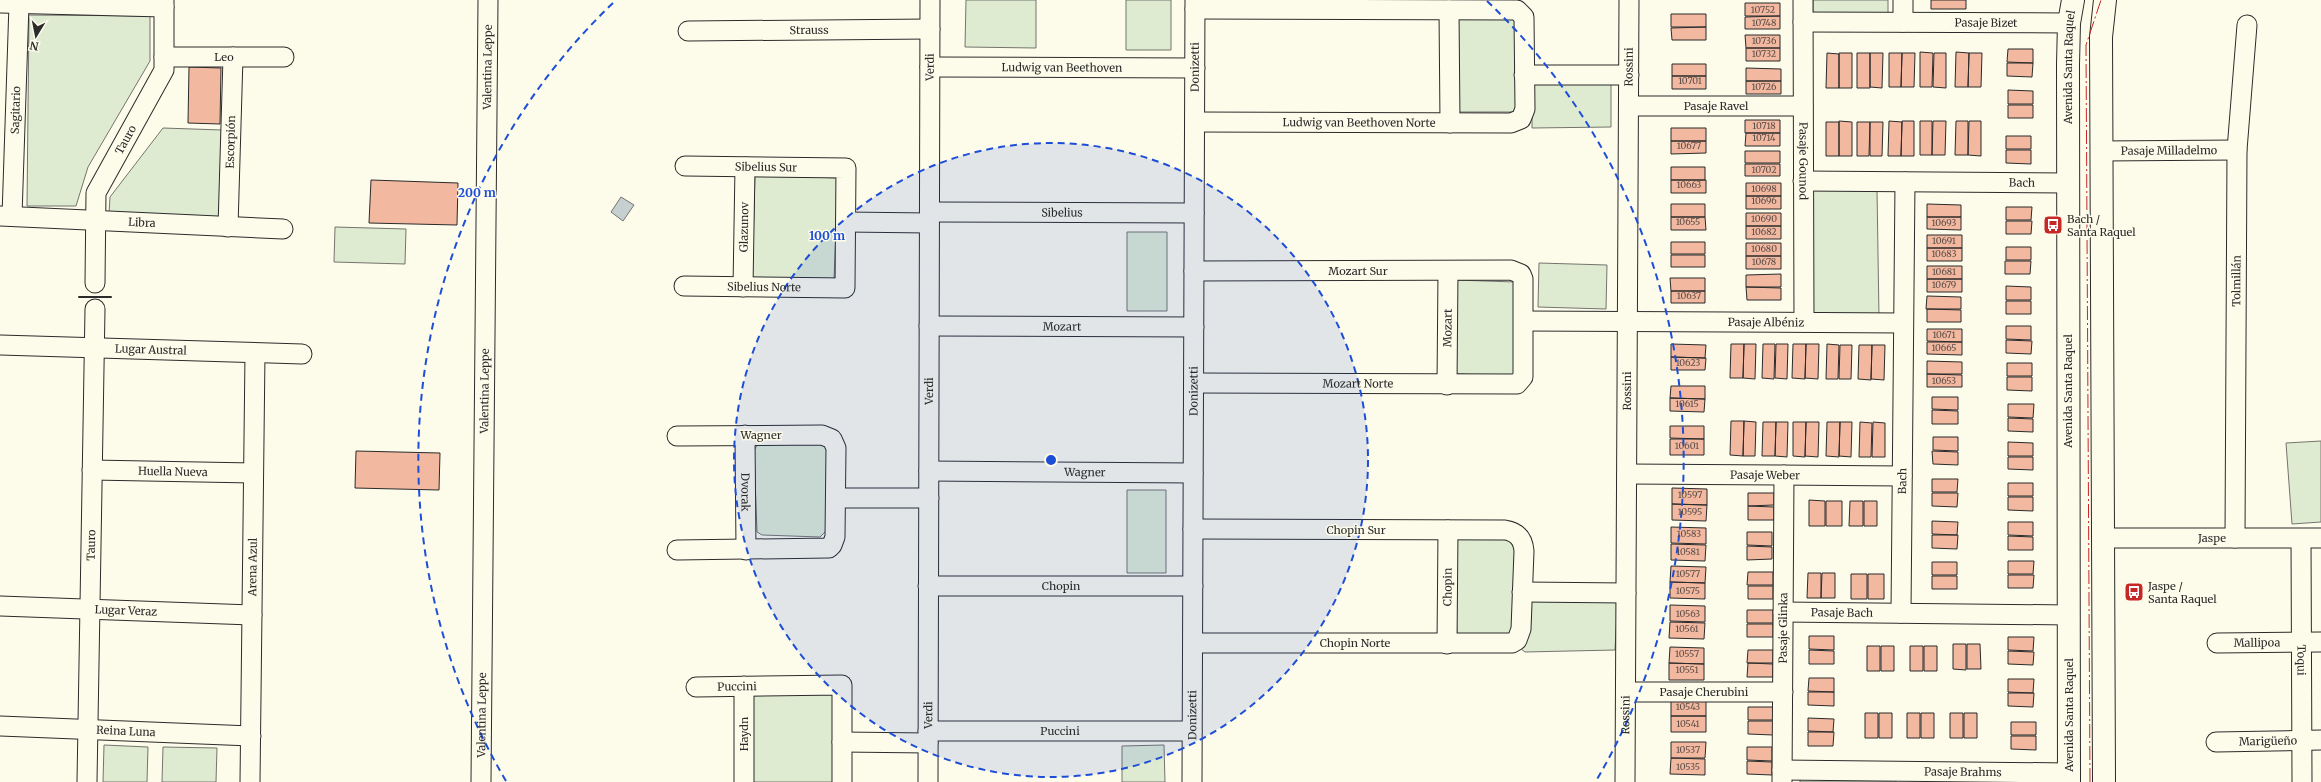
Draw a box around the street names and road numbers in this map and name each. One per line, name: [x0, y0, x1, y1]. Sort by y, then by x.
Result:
street label: Avenida Santa Raquel: [2061, 8, 2078, 125]
street label: Pasaje Bizet: [1955, 16, 2018, 30]
street label: Strauss: [789, 23, 829, 37]
street label: Valentina Leppe: [480, 24, 495, 111]
street label: Donizetti: [1188, 42, 1202, 92]
street label: Rossini: [1622, 47, 1636, 87]
street label: Leo: [214, 50, 234, 64]
street label: Verdi: [923, 53, 937, 82]
street label: Ludwig van Beethoven: [1002, 60, 1123, 75]
street label: Sagitario: [8, 85, 23, 134]
street label: Pasaje Ravel: [1684, 99, 1749, 113]
street label: Escorpión: [223, 114, 238, 169]
street label: Ludwig van Beethoven Norte: [1282, 115, 1436, 130]
street label: Tauro: [112, 122, 139, 157]
street label: Pasaje Gounod: [1796, 122, 1811, 200]
street label: Pasaje Milladelmo: [2121, 143, 2218, 158]
street label: Sibelius Sur: [735, 159, 797, 175]
street label: Bach: [2009, 176, 2036, 190]
street label: Glazunov: [737, 201, 751, 252]
street label: Sibelius: [1041, 205, 1083, 220]
street label: Libra: [128, 215, 156, 230]
street label: Tolmillán: [2229, 254, 2243, 307]
street label: Mozart Sur: [1328, 264, 1388, 278]
street label: Sibelius Norte: [727, 280, 801, 294]
street label: Mozart: [1440, 308, 1455, 347]
street label: Pasaje Albéniz: [1728, 315, 1804, 329]
street label: Mozart: [1043, 319, 1082, 334]
street label: Avenida Santa Raquel: [2061, 334, 2075, 449]
street label: Lugar Austral: [115, 341, 188, 358]
street label: Valentina Leppe: [477, 348, 492, 435]
street label: Donizetti: [1186, 366, 1201, 416]
street label: Rossini: [1620, 371, 1634, 411]
street label: Mozart Norte: [1323, 376, 1394, 391]
street label: Verdi: [922, 377, 936, 406]
street label: Wagner: [739, 428, 782, 442]
street label: Huella Nueva: [138, 464, 208, 479]
street label: Wagner: [1063, 465, 1106, 479]
street label: Bach: [1895, 467, 1909, 494]
street label: Pasaje Weber: [1730, 468, 1800, 482]
street label: Dvorak: [738, 473, 753, 511]
street label: Chopin Sur: [1326, 523, 1386, 537]
street label: Tauro: [84, 529, 98, 561]
street label: Jaspe: [2197, 531, 2226, 545]
street label: Arena Azul: [245, 537, 260, 597]
street label: Chopin: [1440, 567, 1455, 606]
street label: Chopin: [1042, 579, 1081, 593]
street label: Pasaje Glinka: [1776, 592, 1790, 664]
street label: Lugar Veraz: [94, 602, 158, 619]
street label: Pasaje Bach: [1811, 605, 1874, 620]
street label: Mallipoa: [2234, 635, 2280, 650]
street label: Chopin Norte: [1320, 636, 1391, 650]
street label: Toqui: [2294, 645, 2309, 676]
street label: Avenida Santa Raquel: [2062, 658, 2076, 773]
street label: Valentina Leppe: [474, 672, 489, 759]
street label: Puccini: [717, 679, 757, 694]
street label: Pasaje Cherubini: [1660, 685, 1749, 699]
street label: Donizetti: [1185, 690, 1199, 740]
street label: Rossini: [1618, 695, 1632, 735]
street label: Verdi: [921, 701, 935, 730]
street label: Haydn: [737, 716, 751, 751]
street label: Reina Luna: [96, 723, 156, 739]
street label: Puccini: [1040, 724, 1080, 738]
street label: Marigüeño: [2239, 733, 2298, 749]
street label: Pasaje Brahms: [1924, 764, 2002, 779]

